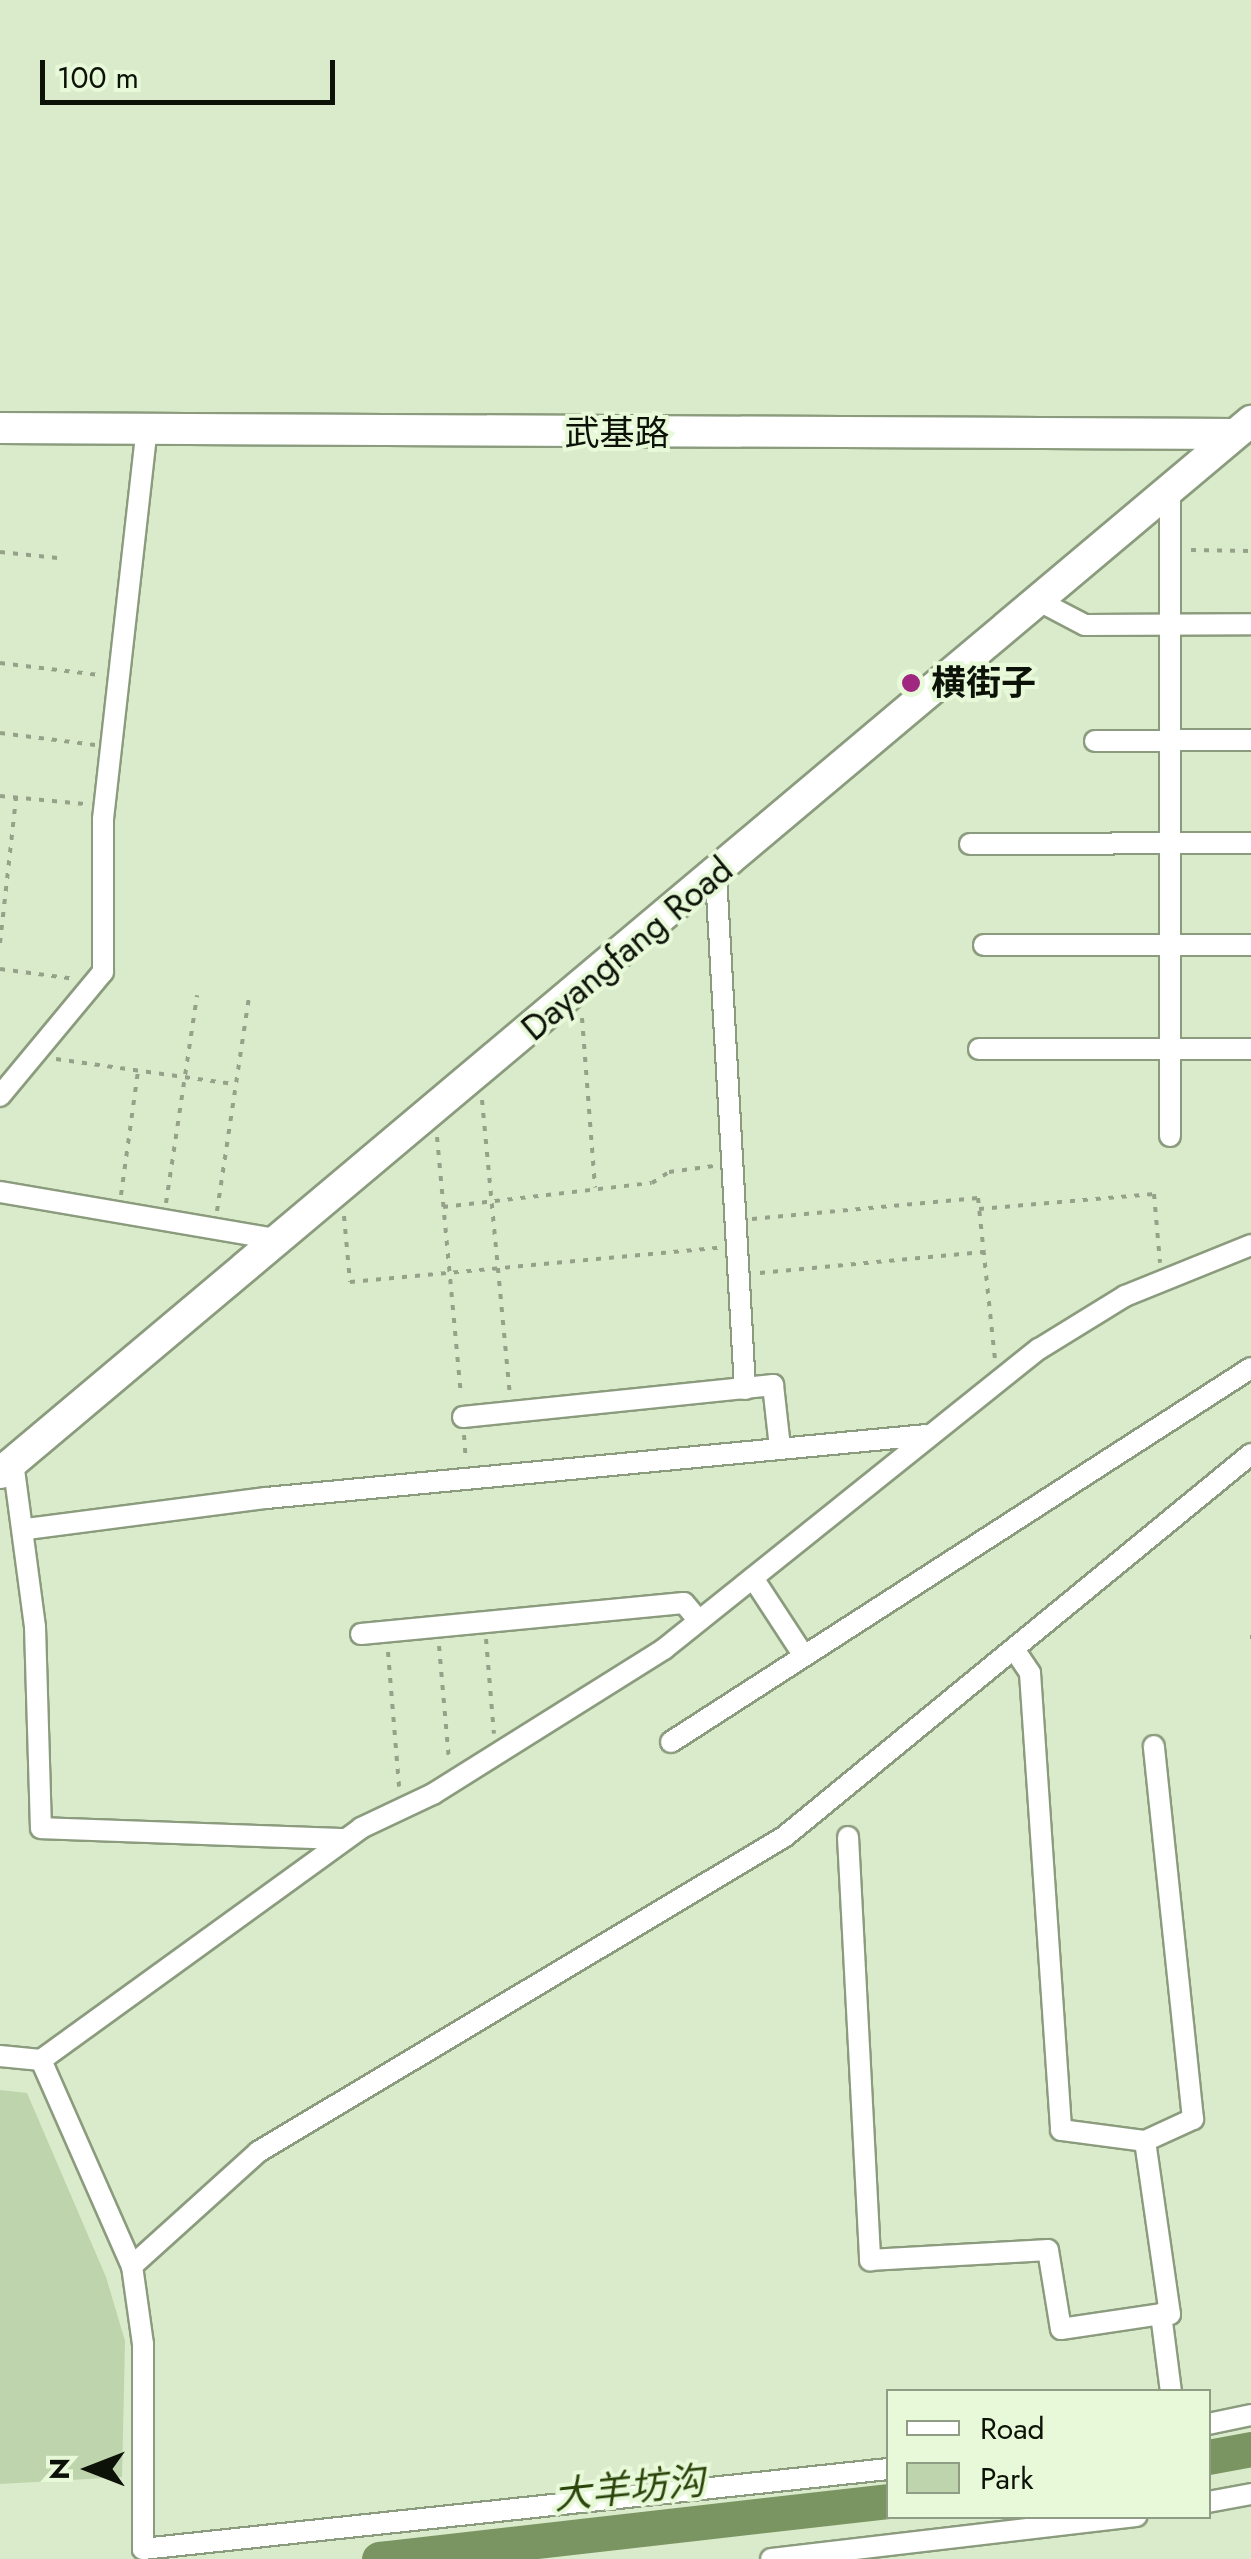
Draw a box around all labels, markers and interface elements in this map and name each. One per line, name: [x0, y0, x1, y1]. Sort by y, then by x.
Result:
scale bar: [45, 40, 340, 102]
text: 100 m: [57, 56, 139, 99]
street label: 武基路: [565, 412, 669, 454]
place label: 横街子: [931, 662, 1036, 704]
marker: 横街子: [900, 672, 922, 694]
street label: Dayangfang Road: [513, 849, 741, 1049]
legend: [886, 2389, 1211, 2519]
text: Road: [980, 2407, 1045, 2450]
north arrow: [40, 2419, 140, 2519]
water label: 大羊坊沟: [551, 2457, 707, 2519]
text: Park: [980, 2457, 1033, 2500]
text: N: [39, 2458, 80, 2480]

